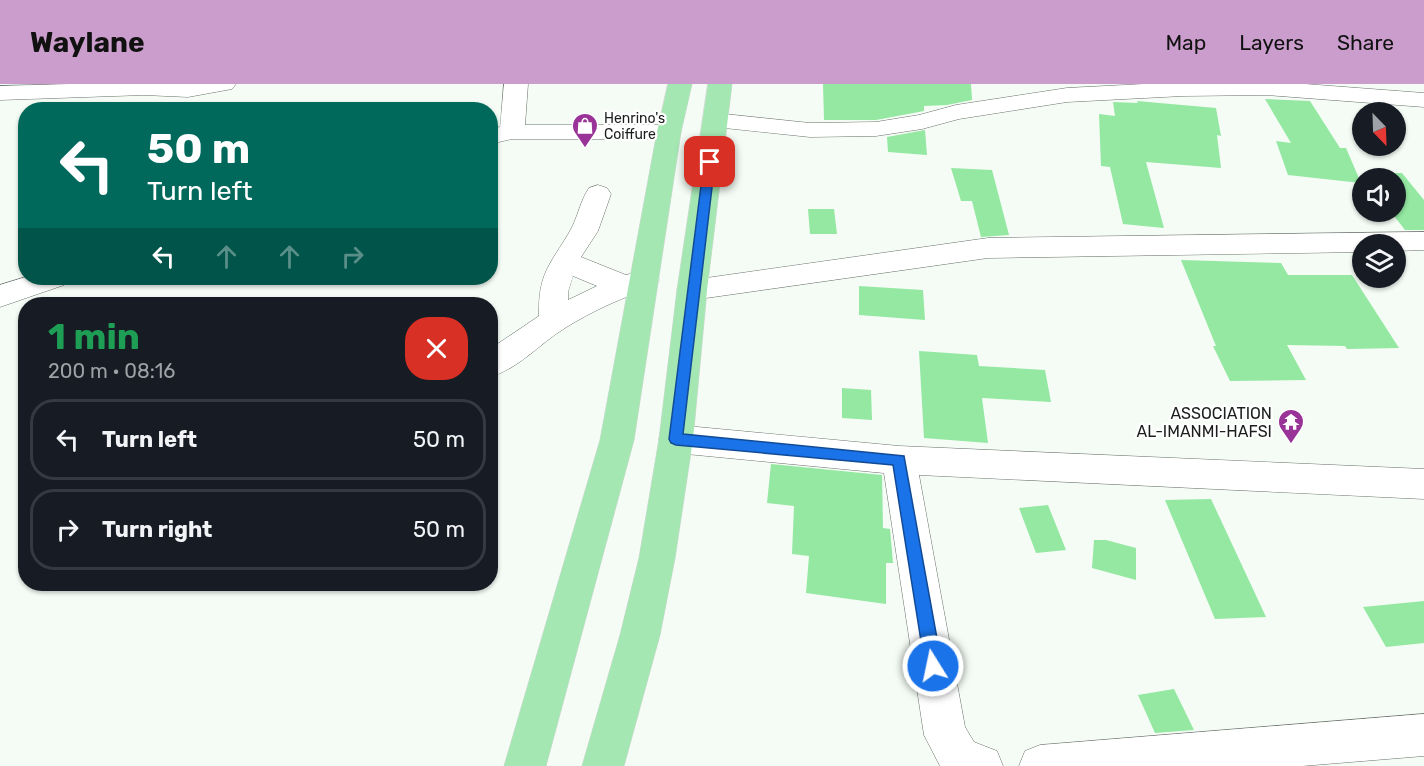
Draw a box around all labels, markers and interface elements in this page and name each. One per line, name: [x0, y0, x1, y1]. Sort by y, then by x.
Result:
text: Waylane: [30, 26, 145, 59]
text: Map: [1165, 30, 1206, 55]
text: Layers: [1239, 30, 1304, 55]
text: Share: [1337, 30, 1394, 55]
north arrow: [1352, 102, 1406, 156]
map controls: [1352, 102, 1406, 288]
place label: Henrino's Coiffure: [604, 110, 665, 143]
shop icon: Henrino's Coiffure: [570, 111, 600, 149]
text: 50 m: [147, 124, 250, 174]
icon: left: [48, 126, 126, 204]
pin: [684, 136, 735, 187]
icon: arrive: [693, 145, 726, 178]
button: sound: [1352, 168, 1406, 222]
text: Turn left: [147, 175, 252, 207]
button: layers: [1352, 234, 1406, 288]
icon: left: [147, 240, 180, 273]
icon: ahead: [210, 240, 243, 273]
icon: ahead: [273, 240, 306, 273]
icon: right: [336, 240, 369, 273]
text: 1 min: [48, 315, 140, 358]
button: close: [405, 317, 468, 380]
text: 200 m · 08:16: [48, 359, 175, 383]
place label: ASSOCIATION AL-IMANMI-HAFSI: [1137, 404, 1272, 441]
temple icon: ASSOCIATION AL-IMANMI-HAFSI: [1276, 407, 1306, 445]
icon: left: [51, 423, 84, 456]
text: Turn left: [102, 426, 197, 453]
text: 50 m: [413, 426, 465, 453]
icon: right: [51, 513, 84, 546]
text: Turn right: [102, 516, 212, 543]
text: 50 m: [413, 516, 465, 543]
position arrow: [901, 634, 965, 698]

